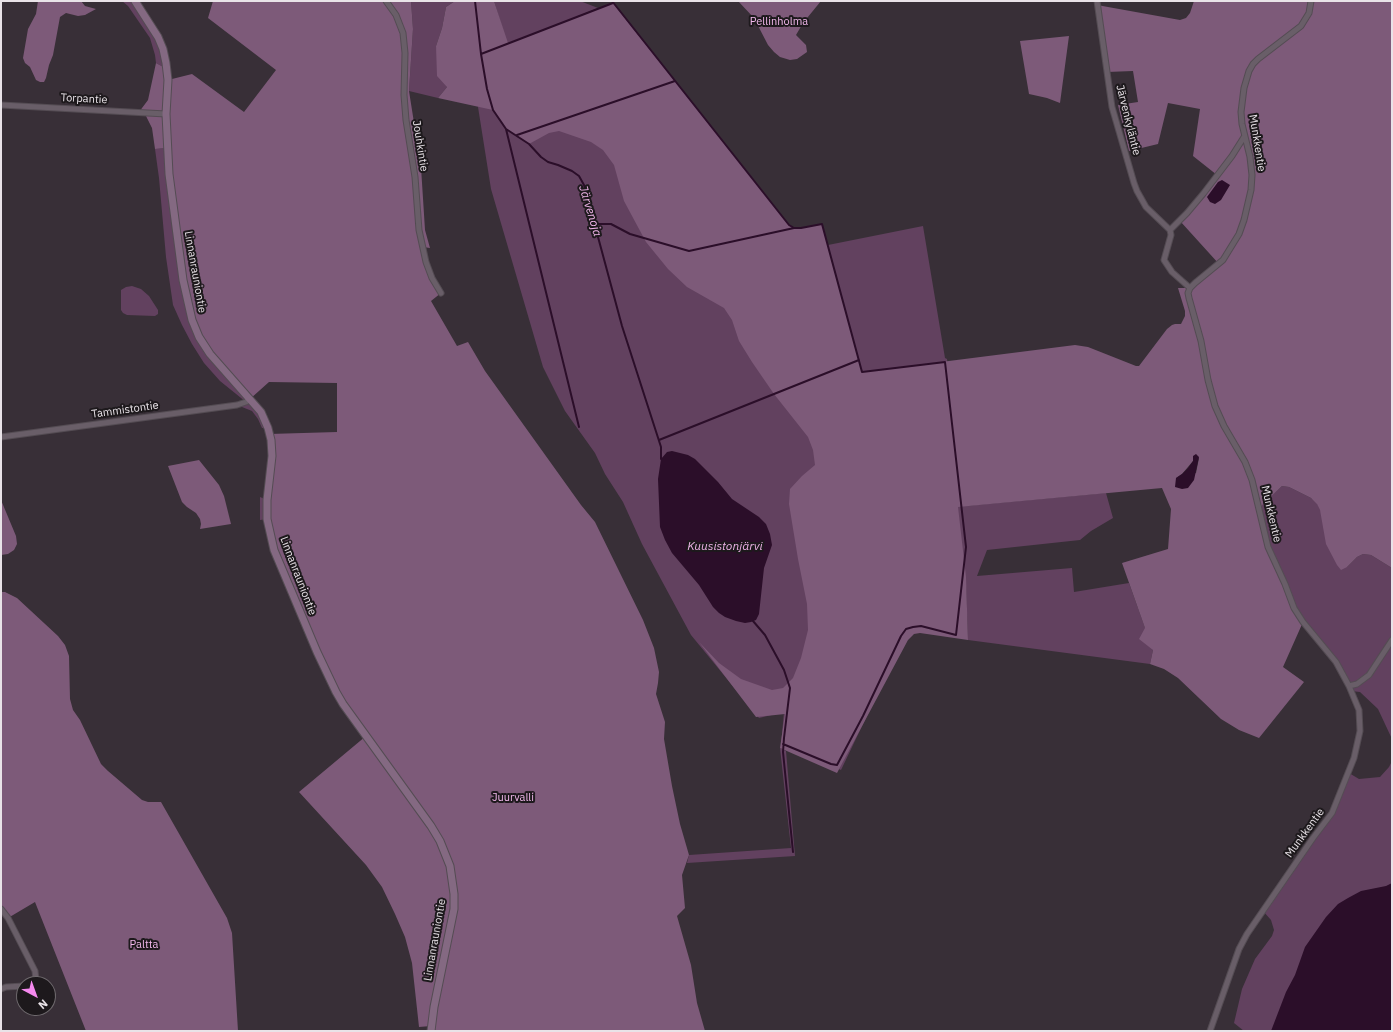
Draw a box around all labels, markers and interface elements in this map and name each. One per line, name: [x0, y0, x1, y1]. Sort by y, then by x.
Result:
park label: Pellinholma: [750, 15, 808, 29]
street label: Järvenkyläntie: [1113, 83, 1143, 157]
street label: Torpantie: [60, 91, 108, 107]
street label: Munkkentie: [1246, 113, 1268, 173]
street label: Jouhkintie: [409, 119, 431, 173]
water label: Järvenoja: [575, 184, 605, 238]
street label: Linnanrauniontie: [181, 230, 209, 314]
street label: Tammistontie: [91, 399, 159, 421]
street label: Munkkentie: [1258, 484, 1284, 544]
street label: Linnanrauniontie: [277, 535, 319, 617]
water label: Kuusistonjärvi: [687, 540, 763, 554]
park label: Juurvalli: [492, 791, 534, 805]
street label: Munkkentie: [1283, 806, 1327, 860]
street label: Linnanrauniontie: [421, 898, 449, 982]
park label: Paltta: [130, 938, 158, 952]
north arrow: [16, 976, 56, 1016]
text: N: [36, 996, 51, 1012]

